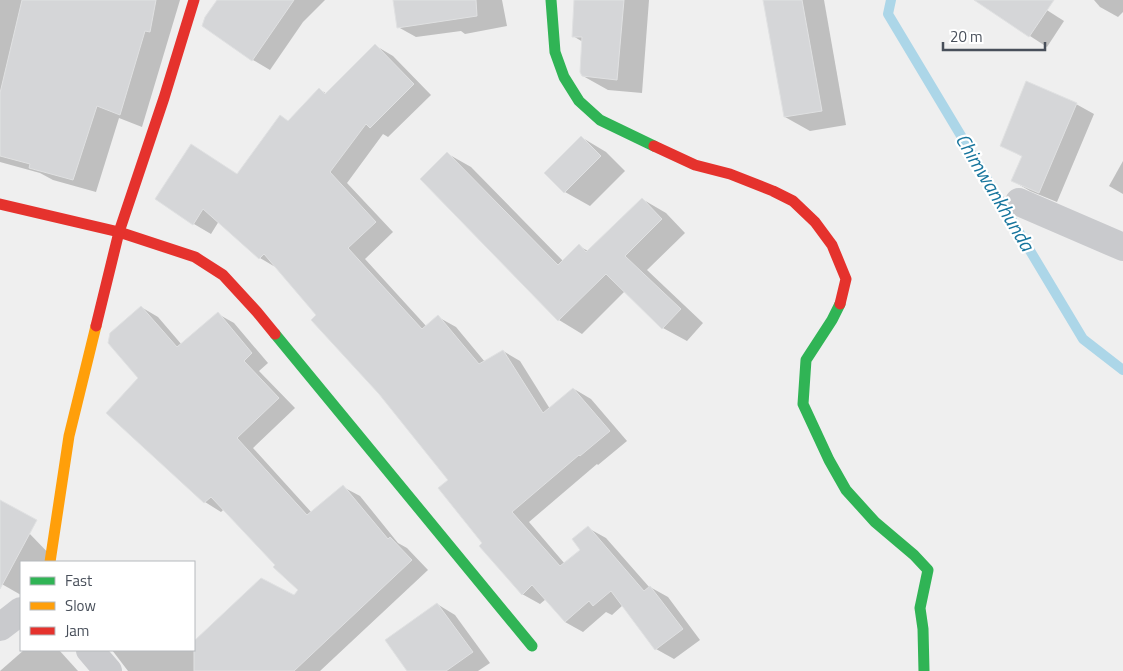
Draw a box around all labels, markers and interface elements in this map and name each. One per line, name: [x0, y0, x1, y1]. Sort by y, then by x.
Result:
scale bar: [943, 20, 1046, 52]
text: 20 m: [950, 25, 983, 48]
water label: Chimwankhunda: [948, 127, 1043, 257]
legend: [20, 561, 195, 651]
text: Fast: [65, 569, 93, 592]
text: Slow: [65, 594, 96, 617]
text: Jam: [65, 619, 89, 642]

